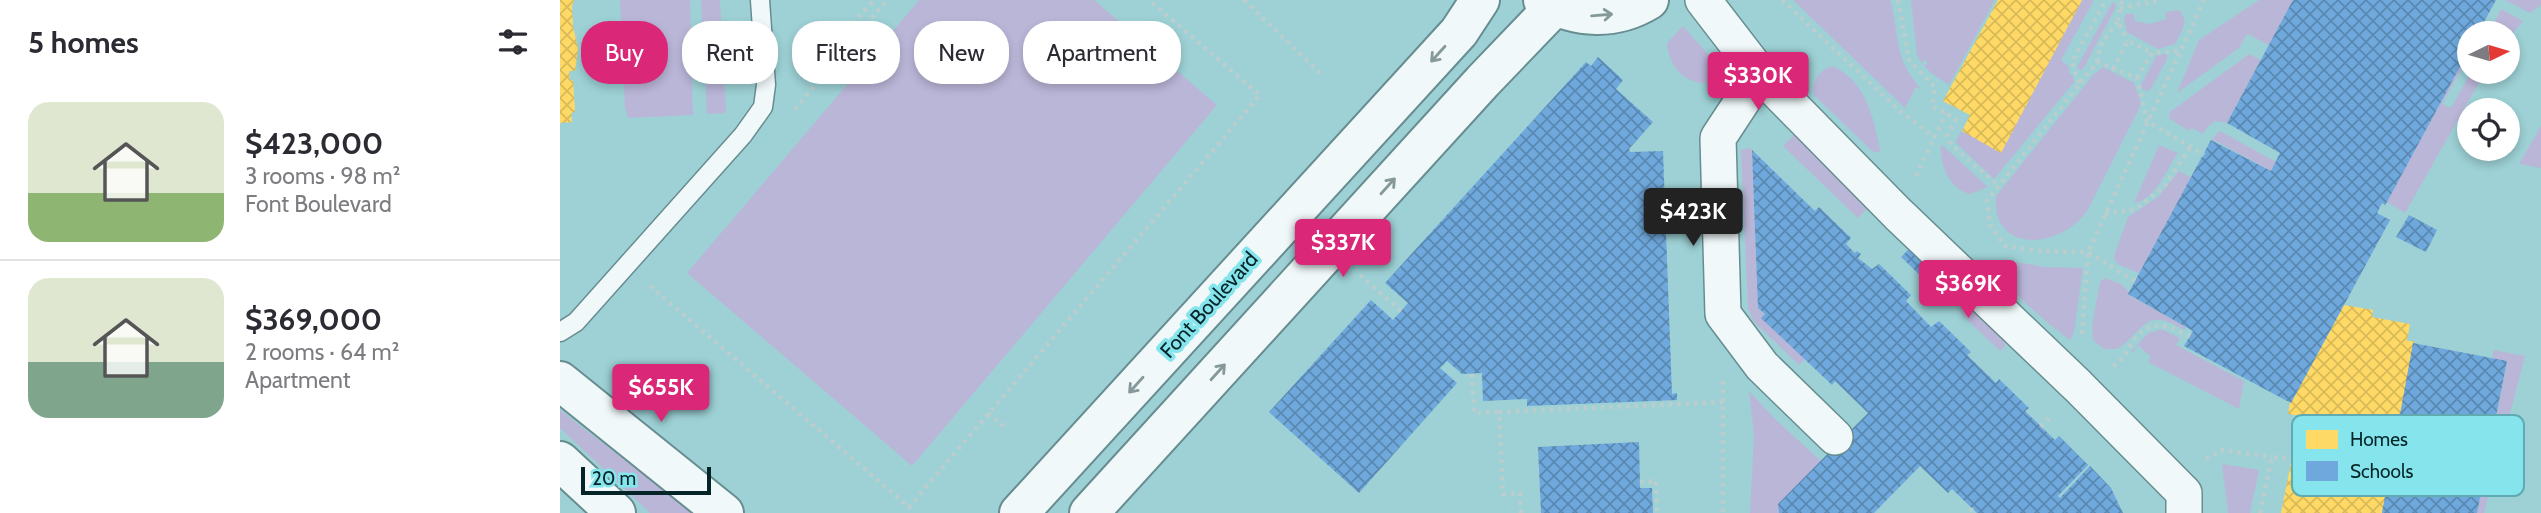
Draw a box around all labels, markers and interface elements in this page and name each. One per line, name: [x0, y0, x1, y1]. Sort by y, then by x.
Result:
one-way arrow: [1590, 8, 1613, 21]
chip: Buy: [581, 21, 668, 84]
chip: Rent: [682, 21, 778, 84]
chip: Filters: [792, 21, 900, 84]
chip: New: [914, 21, 1009, 84]
chip: Apartment: [1023, 21, 1181, 84]
north arrow: [2457, 21, 2520, 84]
map controls: [2457, 21, 2520, 161]
icon: filters: [494, 23, 532, 61]
text: 5 homes: [28, 24, 139, 61]
one-way arrow: [1430, 45, 1447, 62]
pin: $330K: [1709, 52, 1807, 112]
text: $330K: [1724, 61, 1792, 89]
button: locate: [2457, 98, 2520, 161]
text: $423,000: [245, 125, 383, 162]
icon: home: [84, 130, 168, 214]
text: 3 rooms · 98 m²: [245, 162, 400, 190]
one-way arrow: [1379, 178, 1396, 195]
pin: $423K: [1644, 188, 1742, 248]
text: Font Boulevard: [245, 190, 392, 218]
text: $423K: [1660, 197, 1726, 225]
pin: $337K: [1294, 219, 1392, 279]
text: $337K: [1311, 228, 1375, 256]
street label: Font Boulevard: [1155, 247, 1263, 363]
pin: $369K: [1919, 260, 2017, 320]
text: $369K: [1935, 269, 2001, 297]
text: $369,000: [245, 301, 382, 338]
icon: home: [84, 306, 168, 390]
text: 2 rooms · 64 m²: [245, 338, 399, 366]
one-way arrow: [1210, 363, 1226, 381]
pin: $655K: [612, 364, 710, 424]
text: Apartment: [245, 366, 350, 394]
text: $655K: [628, 373, 694, 401]
one-way arrow: [1128, 376, 1144, 394]
legend: [2292, 415, 2524, 496]
text: Homes: [2350, 428, 2408, 451]
text: Schools: [2350, 460, 2413, 483]
scale bar: [581, 464, 710, 496]
text: 20 m: [592, 467, 636, 490]

